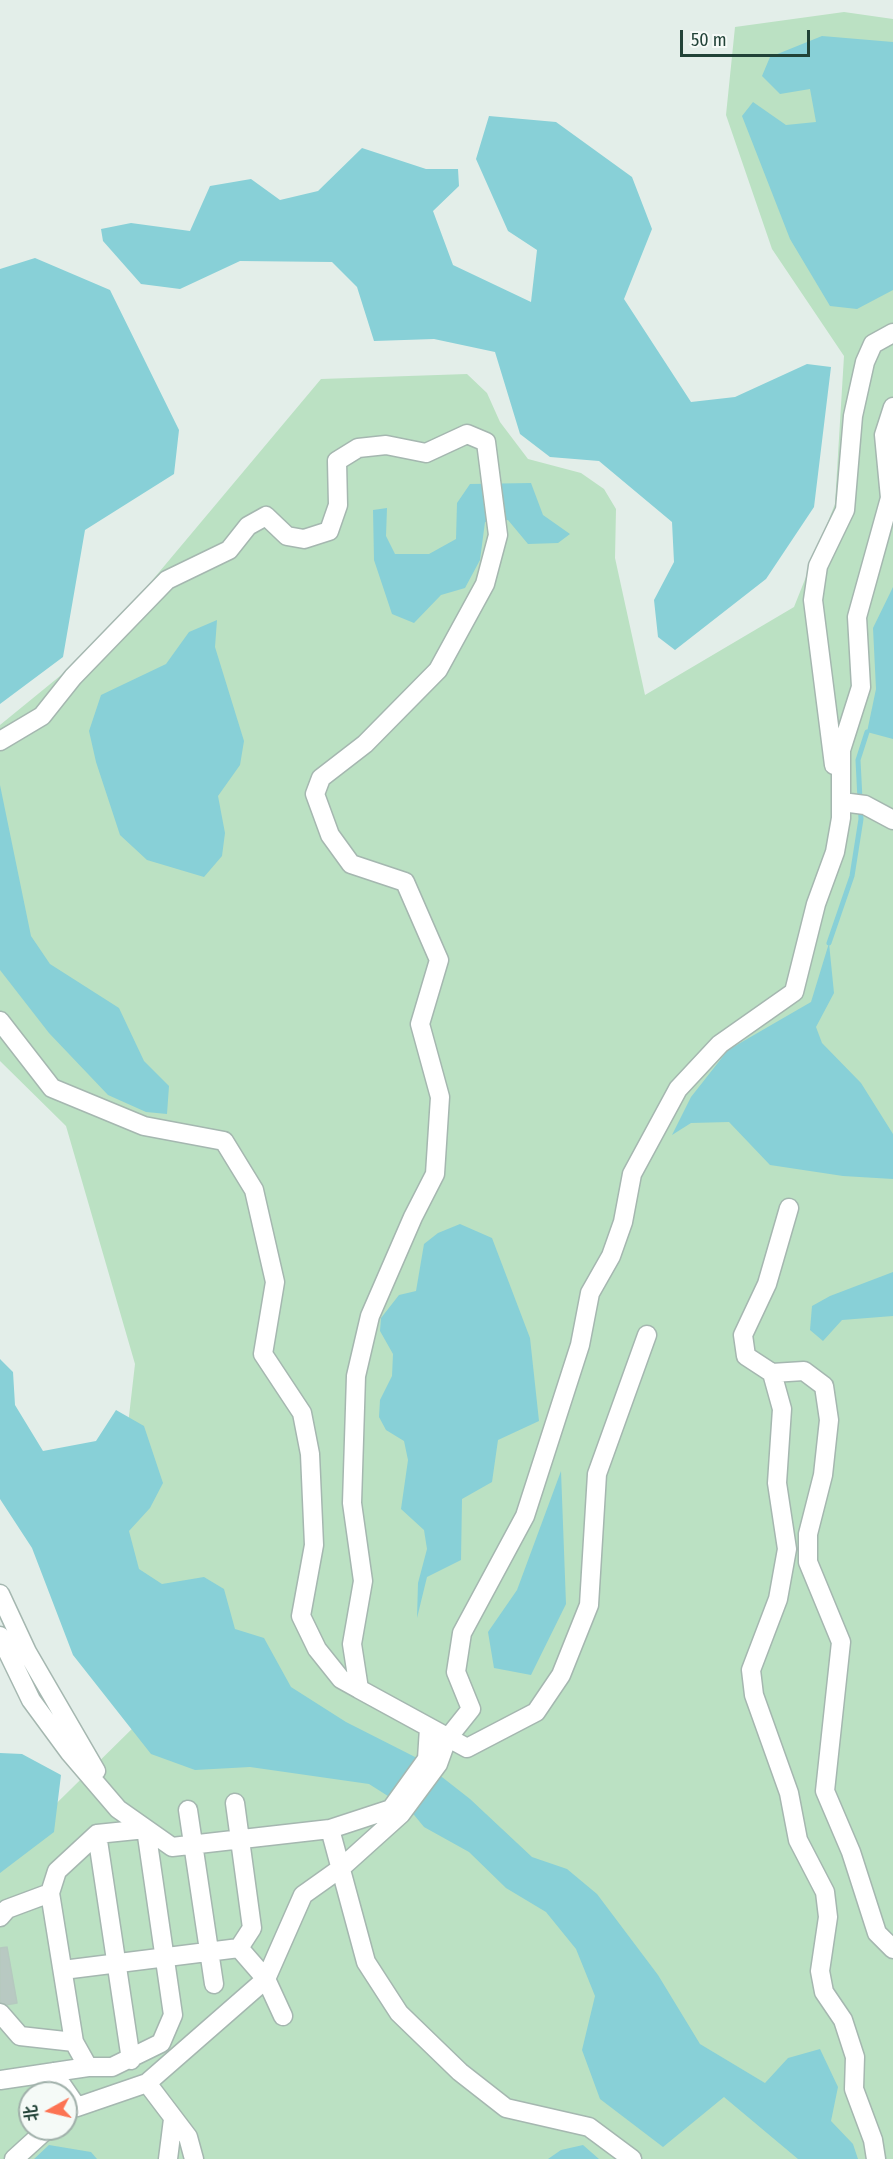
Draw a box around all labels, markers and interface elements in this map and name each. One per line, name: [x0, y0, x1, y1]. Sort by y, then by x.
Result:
scale bar: [683, 18, 814, 56]
text: 50 m: [691, 29, 727, 51]
north arrow: [18, 2081, 78, 2141]
text: 北: [21, 2104, 42, 2123]

